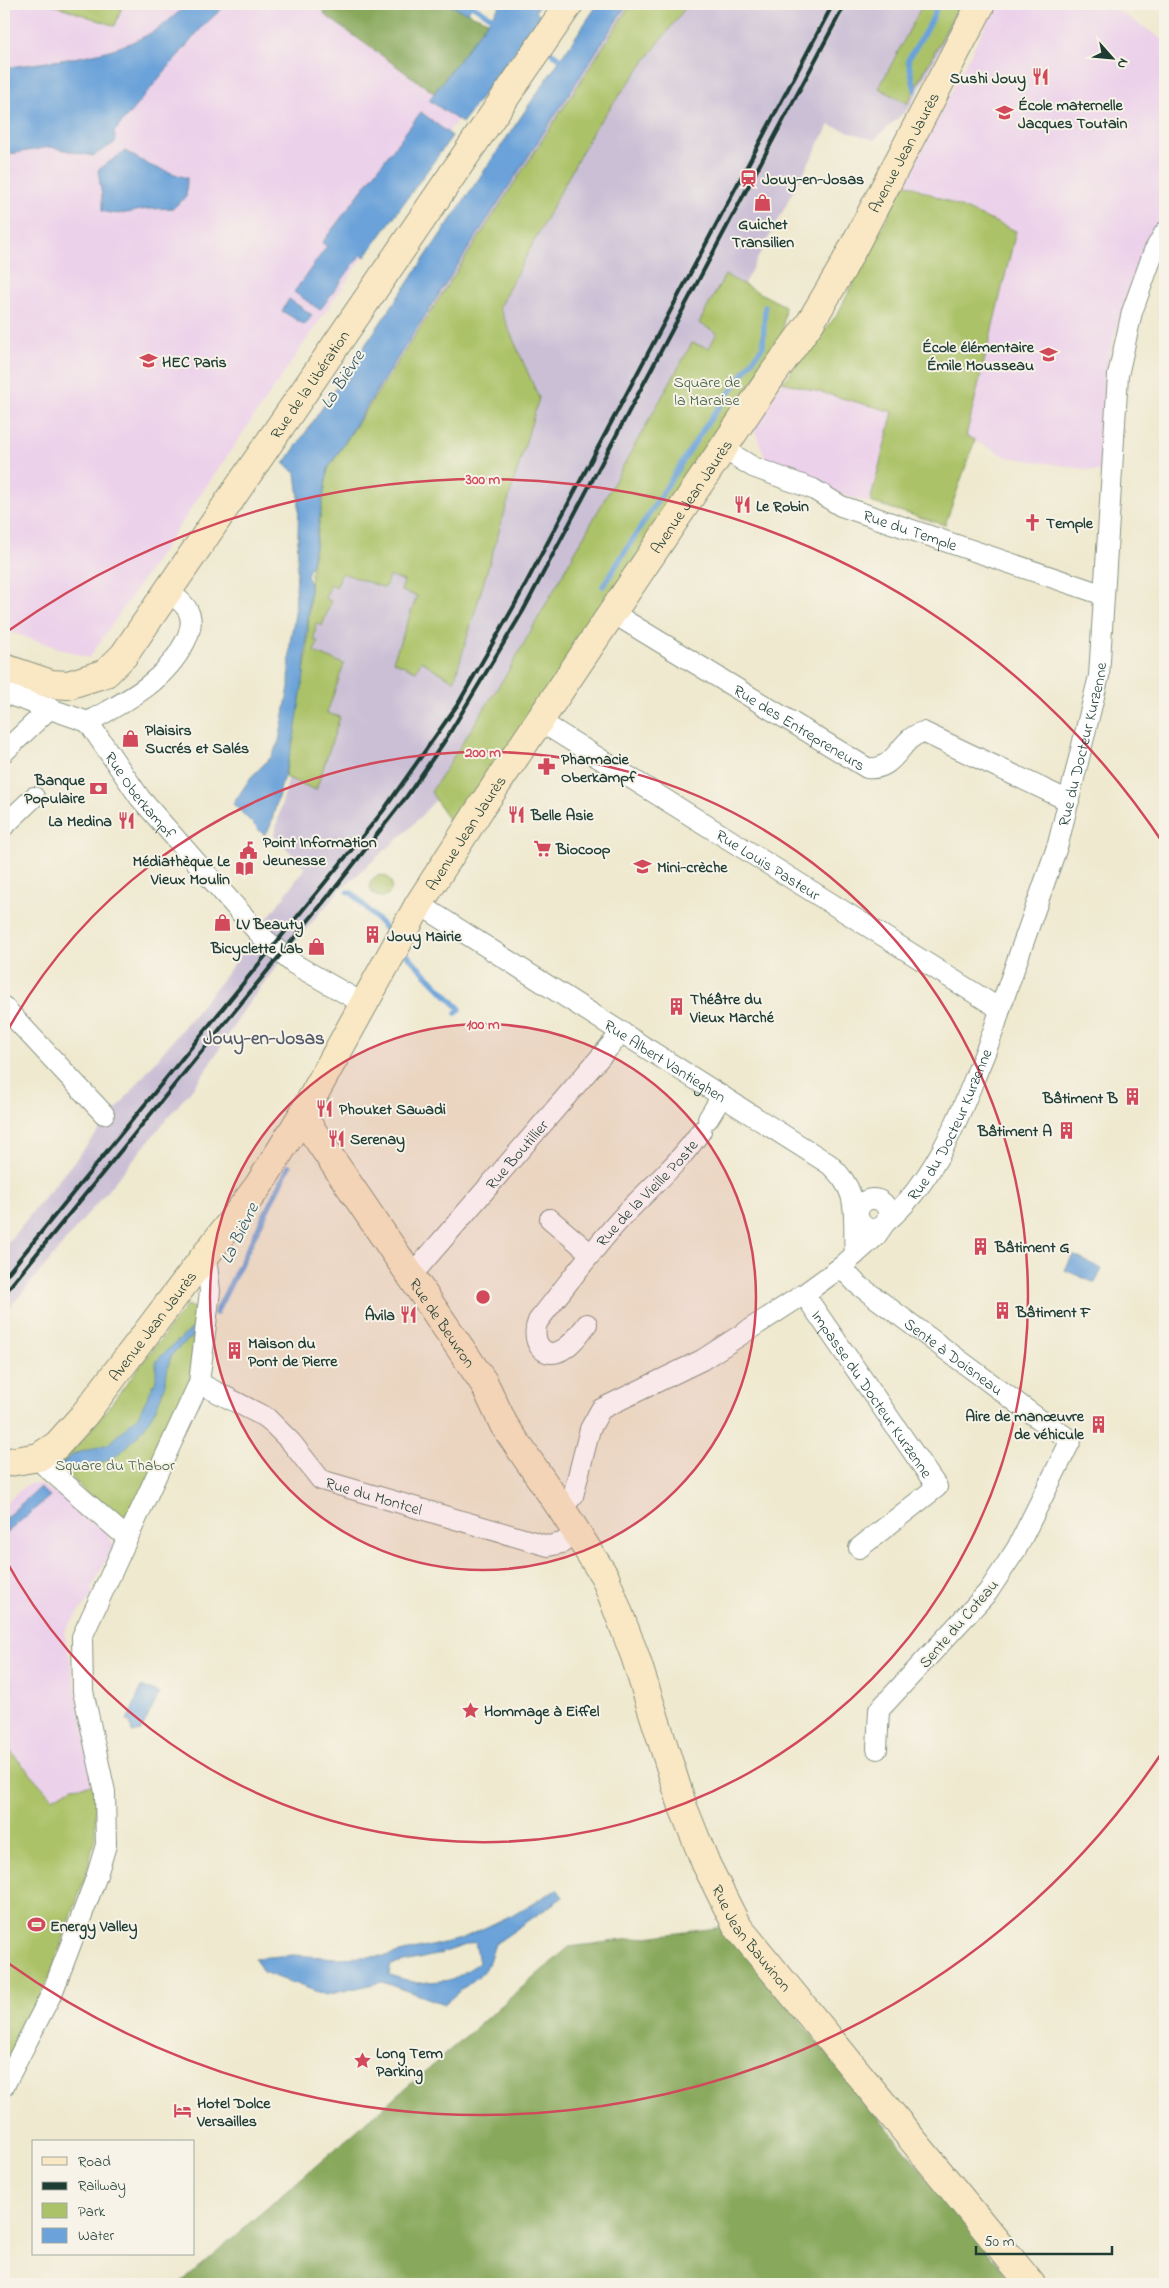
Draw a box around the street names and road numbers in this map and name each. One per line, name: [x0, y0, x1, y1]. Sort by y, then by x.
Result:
street label: Avenue Jean Jaurès: [863, 89, 947, 218]
street label: Rue de la Libération: [265, 326, 357, 445]
street label: Avenue Jean Jaurès: [645, 435, 740, 559]
street label: Rue du Temple: [859, 504, 961, 559]
street label: Rue du Docteur Kurzenne: [1053, 661, 1114, 829]
street label: Rue des Entrepreneurs: [728, 679, 869, 778]
street label: Rue Oberkampf: [98, 748, 181, 845]
street label: Avenue Jean Jaurès: [421, 771, 513, 896]
street label: Rue Louis Pasteur: [711, 824, 825, 908]
street label: Rue Albert Vantieghen: [599, 1014, 730, 1110]
street label: Rue du Docteur Kurzenne: [902, 1045, 1000, 1207]
street label: Rue Boutillier: [481, 1115, 555, 1196]
street label: Rue de la Vieille Poste: [591, 1134, 705, 1253]
street label: Avenue Jean Jaurès: [104, 1266, 204, 1387]
street label: Rue de Beuvron: [402, 1274, 480, 1373]
street label: Impasse du Docteur Kurzenne: [804, 1306, 938, 1484]
street label: Sente à Doisneau: [898, 1313, 1007, 1402]
street label: Rue du Montcel: [322, 1472, 425, 1523]
street label: Sente du Coteau: [914, 1574, 1005, 1674]
street label: Rue Jean Bauvinon: [704, 1881, 796, 1998]

